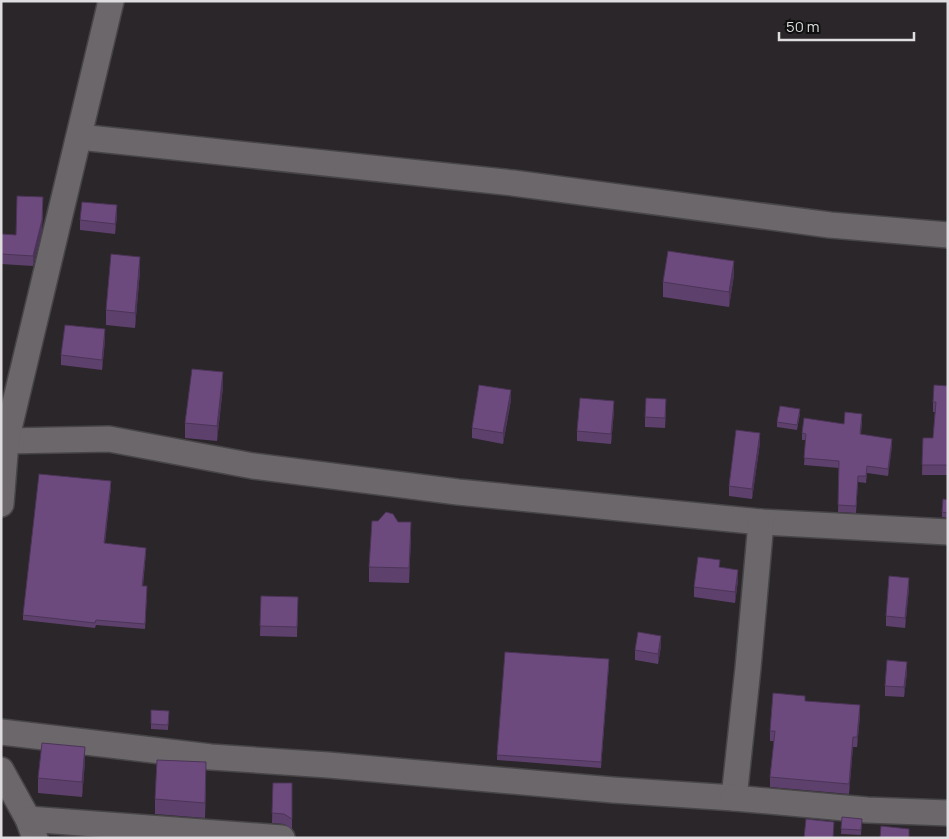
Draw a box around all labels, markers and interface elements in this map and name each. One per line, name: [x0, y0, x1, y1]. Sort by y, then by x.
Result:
scale bar: [779, 10, 914, 42]
text: 50 m: [786, 16, 820, 37]

